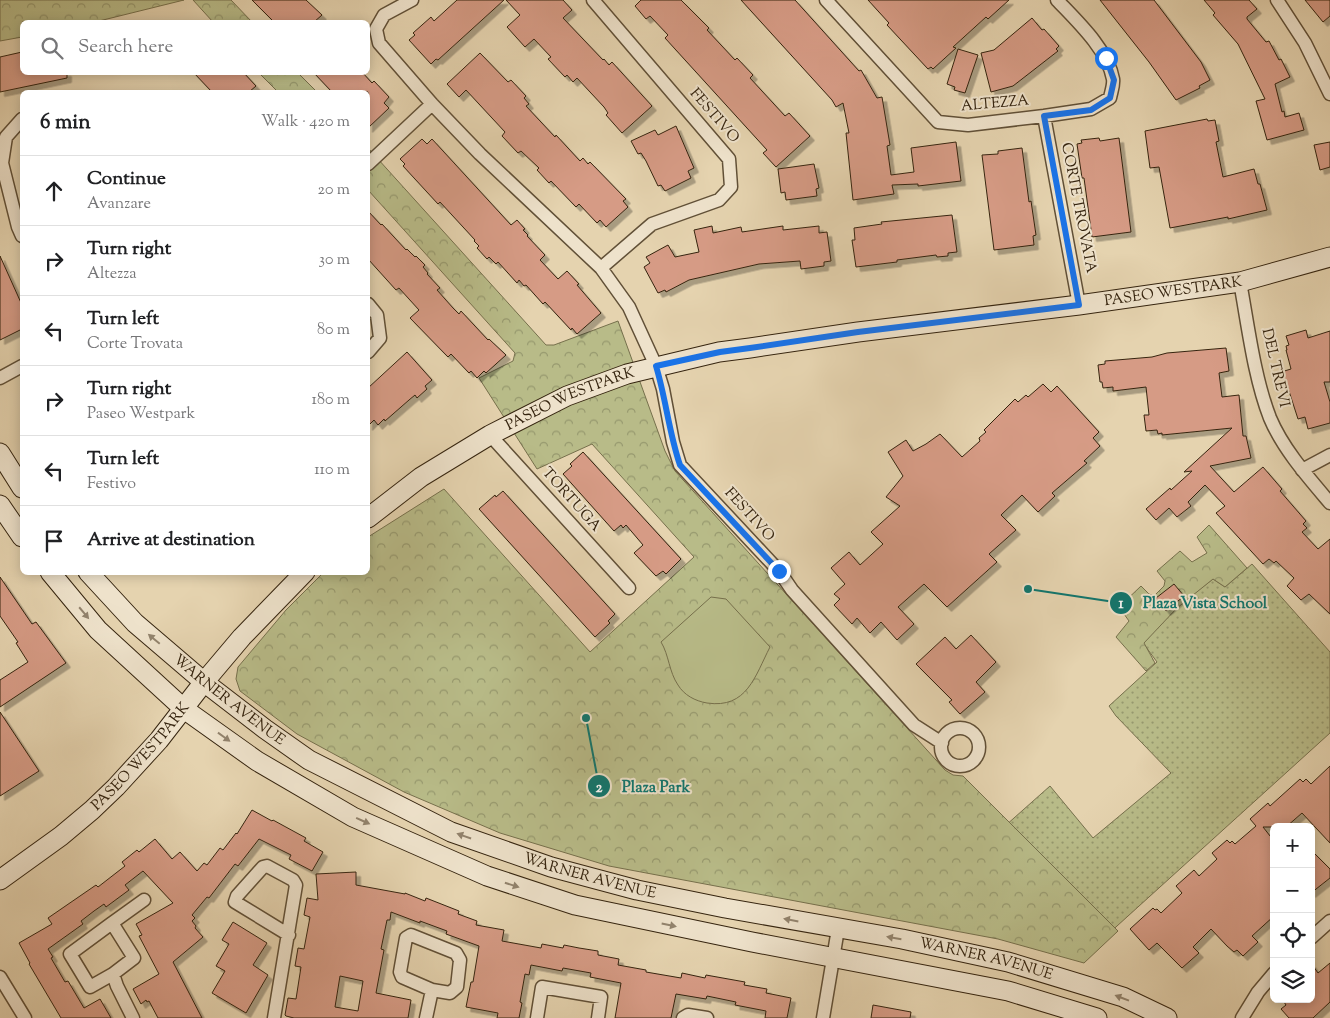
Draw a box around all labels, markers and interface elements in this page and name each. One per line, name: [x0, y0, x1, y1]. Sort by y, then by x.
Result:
search box: [20, 20, 370, 75]
icon: search: [38, 34, 66, 62]
text: Search here: [78, 34, 173, 61]
route start: [1095, 47, 1118, 70]
street label: FESTIVO: [684, 84, 744, 148]
street label: ALTEZZA: [960, 91, 1030, 117]
text: 6 min: [40, 108, 91, 138]
text: Walk · 420 m: [261, 111, 350, 134]
street label: CORTE TROVATA: [1055, 141, 1101, 275]
text: Continue: [87, 166, 166, 193]
icon: ahead: [40, 177, 68, 205]
text: 20 m: [317, 179, 350, 202]
text: Avanzare: [87, 193, 151, 216]
text: Turn right: [87, 236, 171, 263]
icon: right: [40, 247, 68, 275]
text: 30 m: [319, 249, 350, 272]
text: Altezza: [87, 263, 137, 286]
street label: PASEO WESTPARK: [1103, 271, 1244, 312]
text: Turn left: [87, 306, 159, 333]
icon: left: [40, 317, 68, 345]
text: 80 m: [317, 319, 350, 342]
street label: DEL TREVI: [1256, 326, 1294, 410]
text: Corte Trovata: [87, 333, 183, 356]
street label: PASEO WESTPARK: [502, 362, 637, 436]
text: Turn right: [87, 376, 171, 403]
icon: right: [40, 387, 68, 415]
text: 180 m: [311, 389, 350, 412]
text: Paseo Westpark: [87, 403, 195, 426]
text: Turn left: [87, 446, 159, 473]
icon: left: [40, 457, 68, 485]
text: 110 m: [314, 459, 350, 482]
street label: TORTUGA: [536, 463, 606, 537]
text: Festivo: [87, 473, 136, 496]
street label: FESTIVO: [719, 483, 779, 547]
icon: arrive: [40, 527, 68, 555]
text: Arrive at destination: [87, 527, 255, 554]
route end: [768, 560, 791, 583]
callout: Plaza Vista School: [1108, 587, 1278, 618]
text: Plaza Vista School: [1143, 593, 1268, 616]
text: 1: [1118, 594, 1124, 615]
one-way arrow: [79, 606, 90, 619]
one-way arrow: [148, 633, 161, 644]
street label: WARNER AVENUE: [169, 650, 289, 750]
street label: PASEO WESTPARK: [87, 698, 195, 816]
one-way arrow: [217, 732, 231, 742]
callout: Plaza Park: [586, 771, 700, 802]
text: Plaza Park: [622, 777, 690, 800]
text: 2: [595, 778, 603, 799]
one-way arrow: [356, 818, 370, 826]
map controls: [1270, 823, 1315, 1003]
button: +: [1270, 823, 1315, 868]
one-way arrow: [456, 832, 471, 840]
street label: WARNER AVENUE: [520, 848, 658, 904]
button: −: [1270, 868, 1315, 913]
one-way arrow: [505, 881, 520, 889]
button: locate: [1270, 913, 1315, 958]
one-way arrow: [782, 915, 798, 923]
one-way arrow: [662, 921, 677, 929]
one-way arrow: [885, 933, 901, 941]
street label: WARNER AVENUE: [917, 933, 1055, 986]
button: layers: [1270, 958, 1315, 1003]
one-way arrow: [1115, 993, 1130, 1001]

